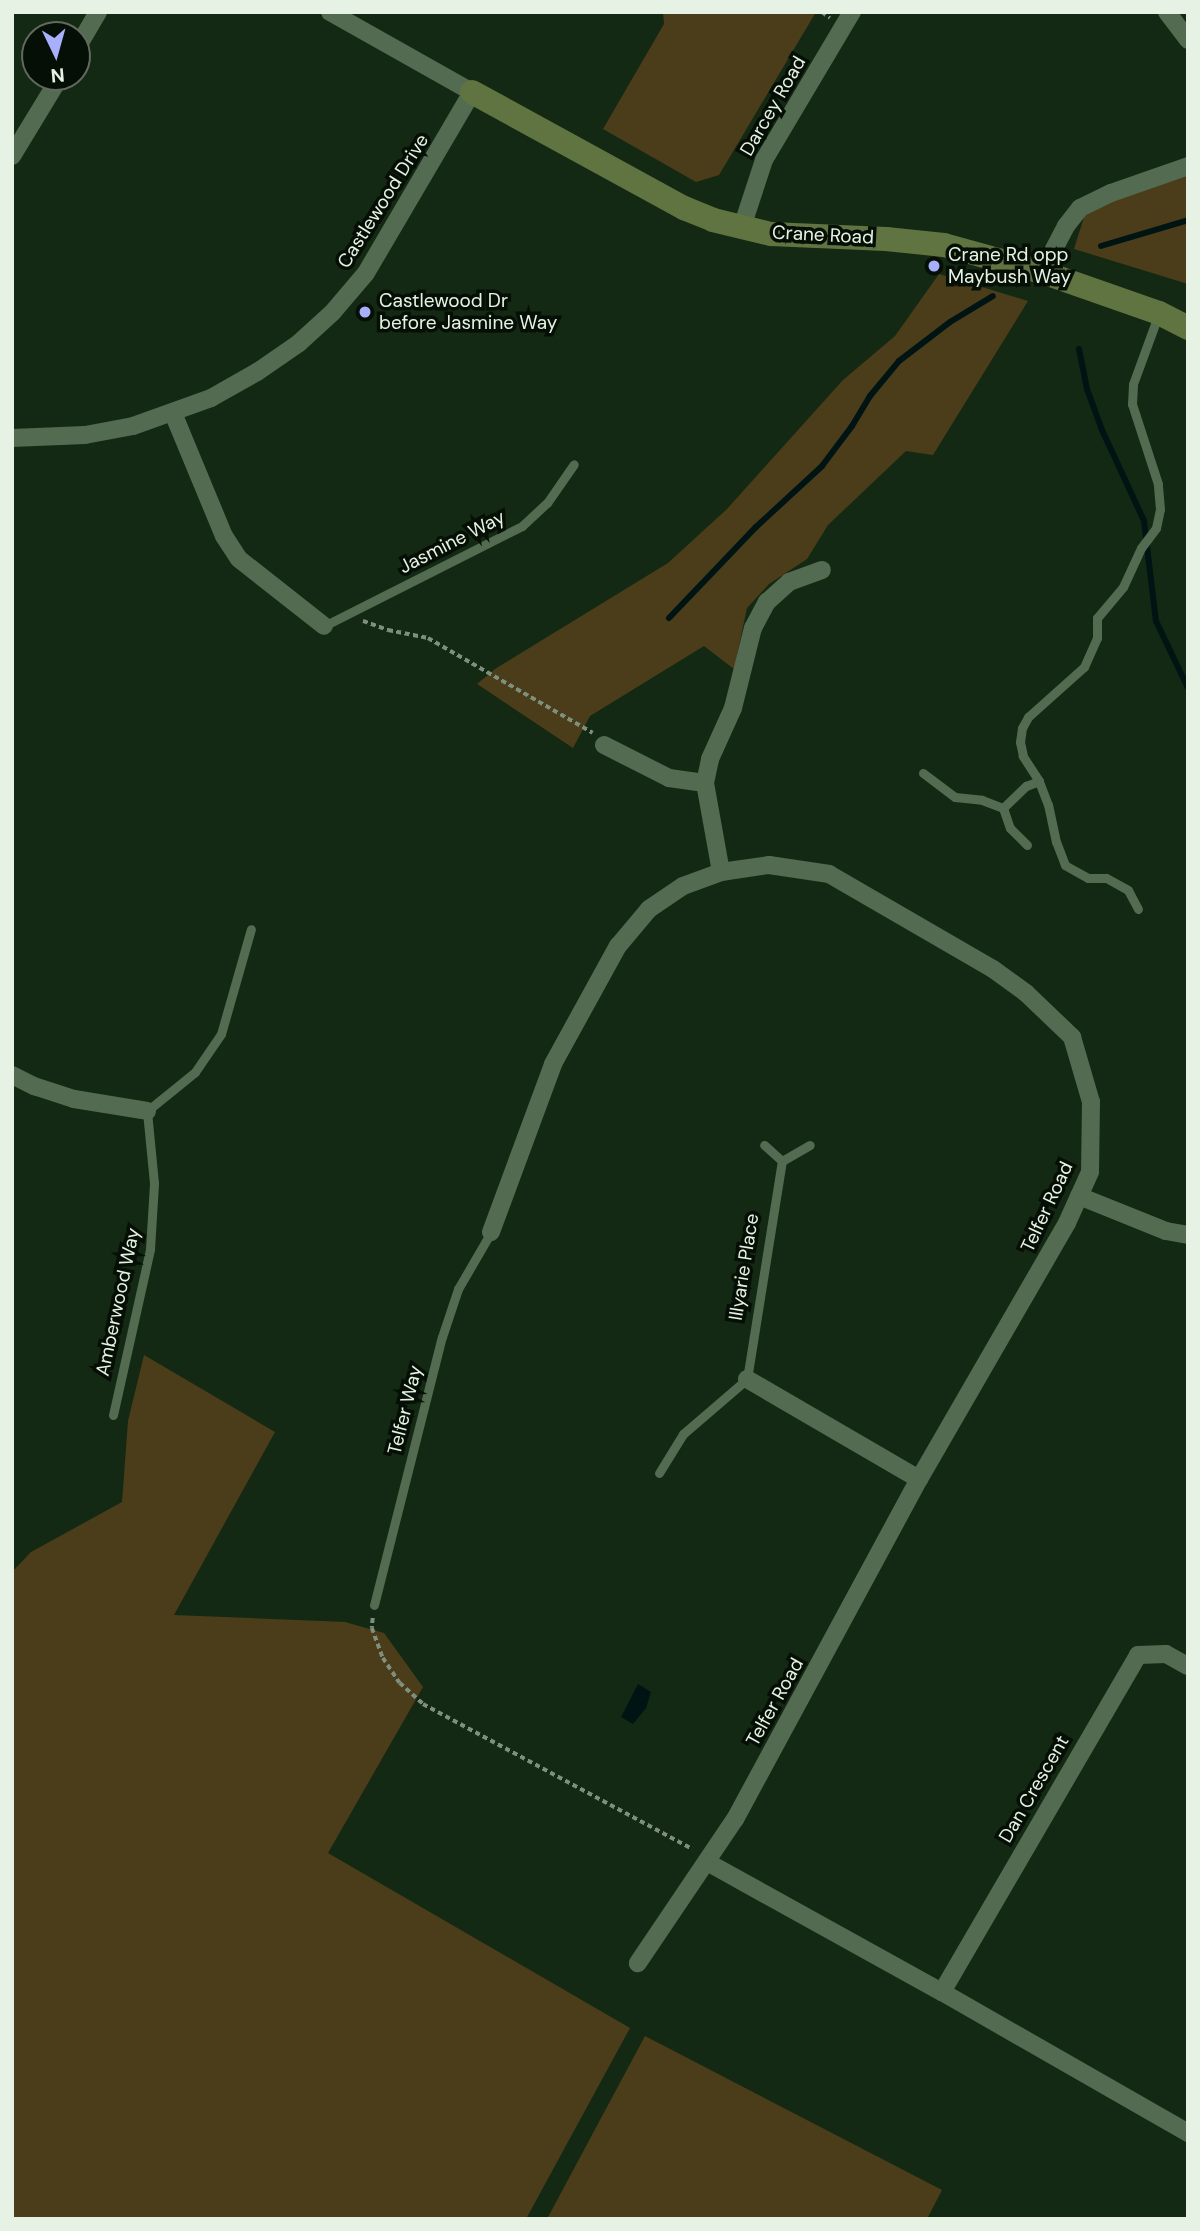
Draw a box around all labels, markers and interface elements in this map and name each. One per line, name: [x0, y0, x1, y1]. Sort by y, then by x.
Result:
north arrow: [21, 21, 91, 91]
street label: Darcey Road: [735, 52, 811, 160]
text: N: [50, 62, 66, 88]
street label: Castlewood Drive: [333, 130, 433, 272]
street label: Crane Road: [771, 221, 875, 249]
place label: Crane Rd opp Maybush Way: [948, 244, 1071, 288]
marker: Crane Rd opp Maybush Way: [926, 258, 942, 274]
place label: Castlewood Dr before Jasmine Way: [379, 290, 557, 334]
marker: Castlewood Dr before Jasmine Way: [357, 304, 373, 320]
street label: Jasmine Way: [395, 506, 509, 578]
street label: Telfer Road: [1016, 1158, 1078, 1256]
street label: Illyarie Place: [724, 1212, 764, 1322]
street label: Amberwood Way: [91, 1226, 145, 1378]
street label: Telfer Way: [383, 1363, 427, 1457]
street label: Telfer Road: [741, 1654, 809, 1750]
street label: Dan Crescent: [994, 1731, 1074, 1847]

